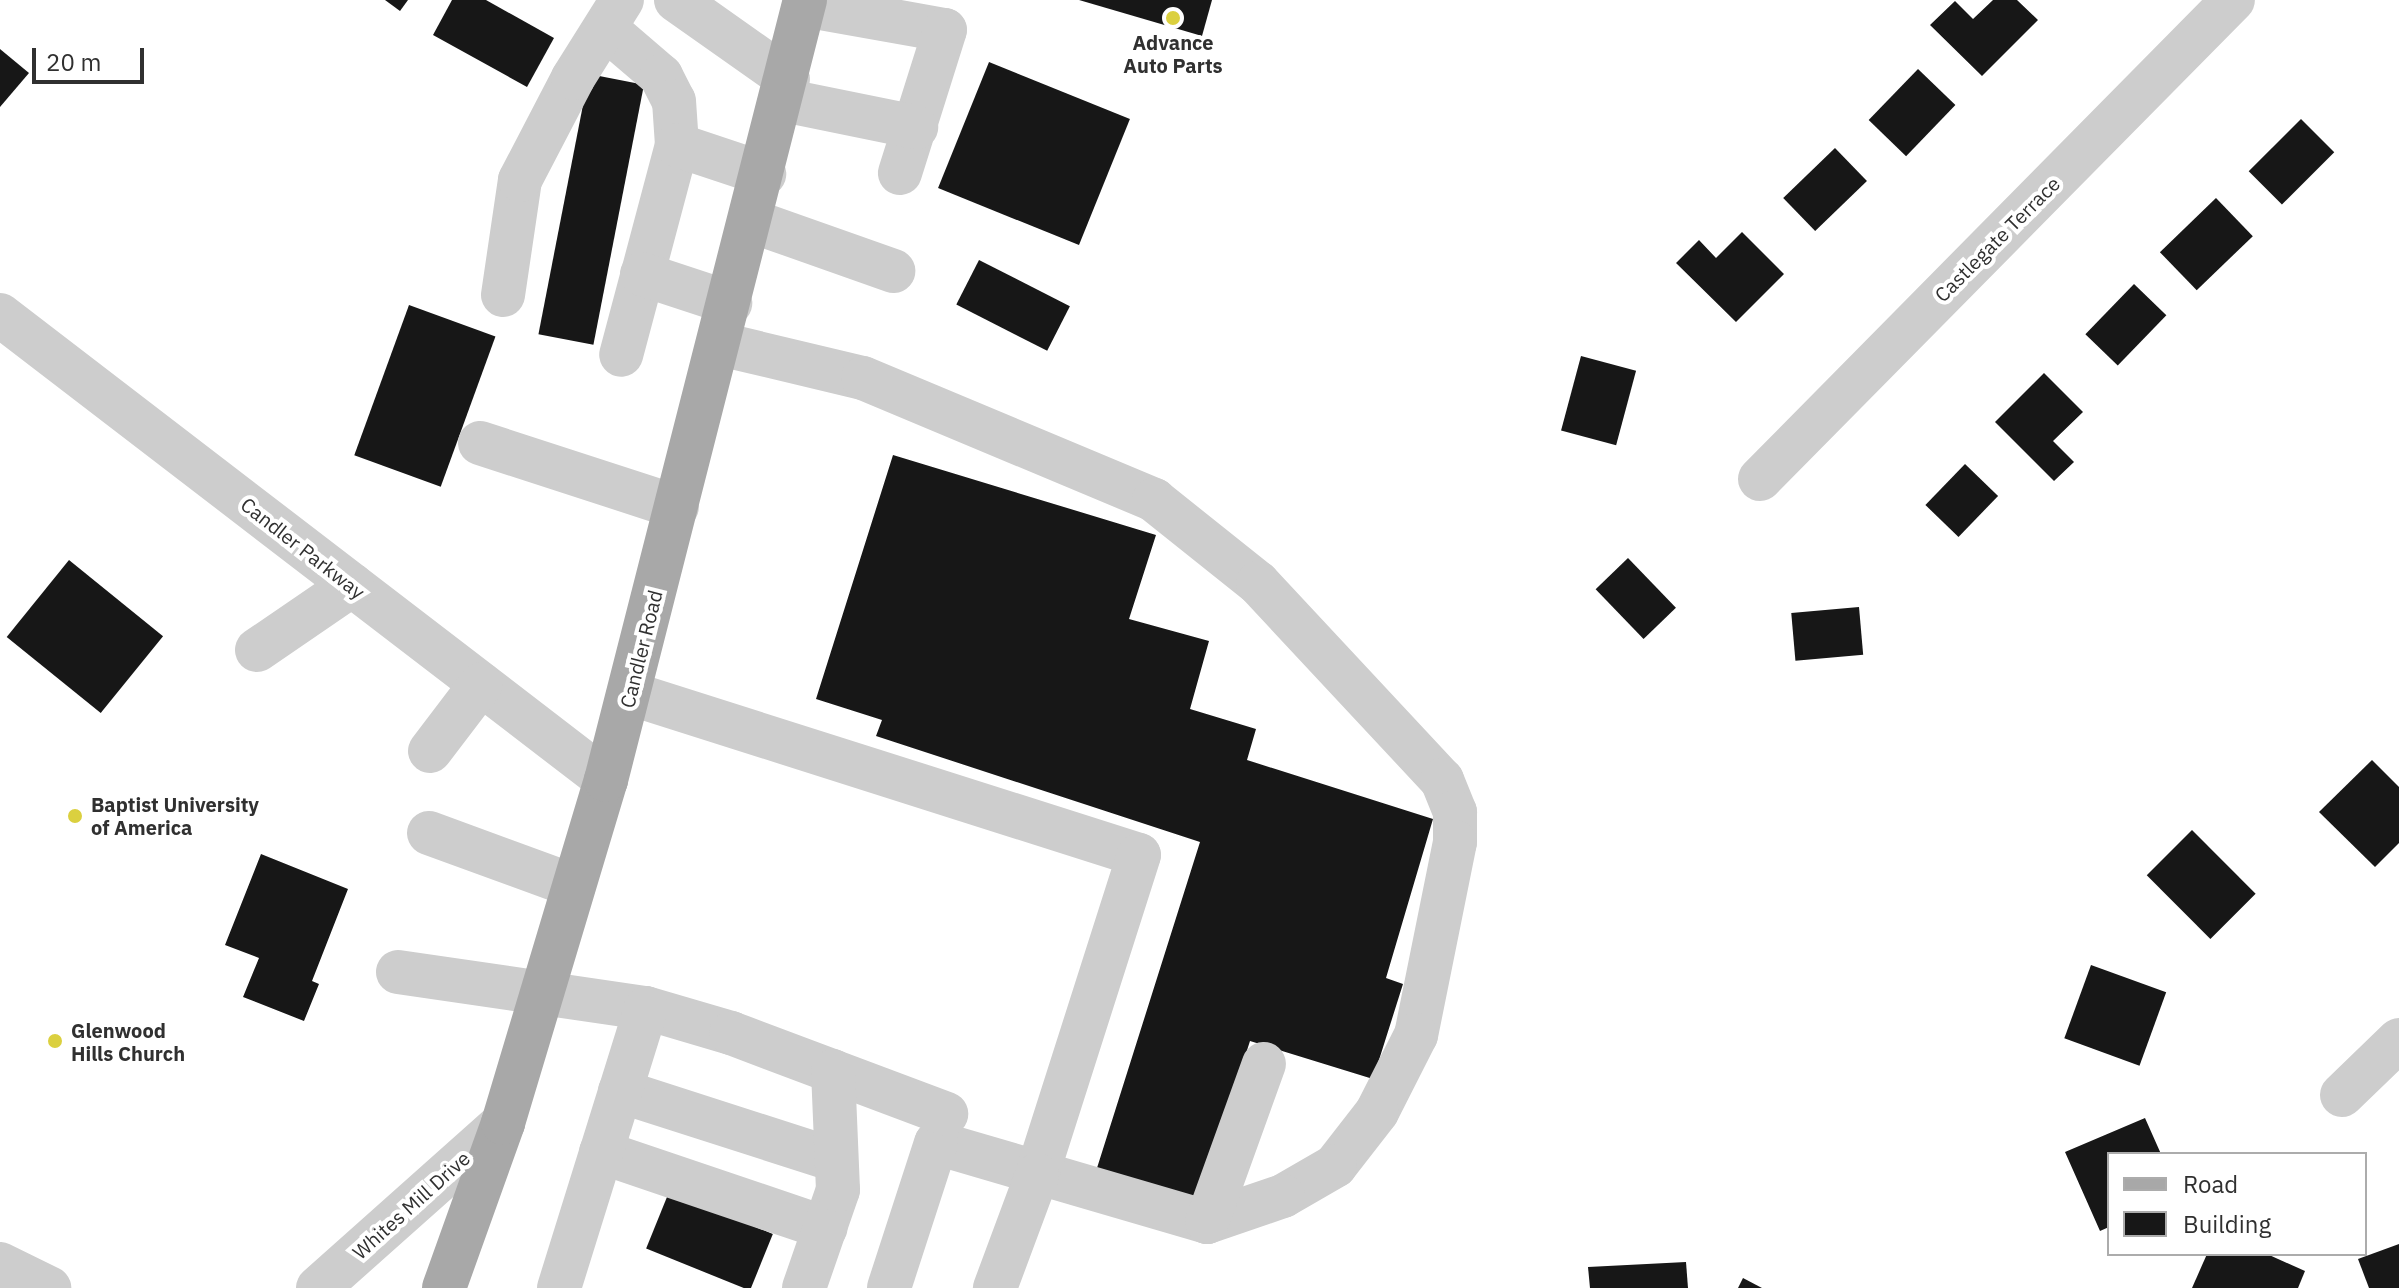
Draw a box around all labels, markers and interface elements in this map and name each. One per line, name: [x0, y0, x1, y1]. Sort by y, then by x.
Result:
marker: Advance Auto Parts: [1164, 9, 1182, 27]
place label: Advance Auto Parts: [1123, 30, 1223, 77]
scale bar: [36, 32, 148, 82]
text: 20 m: [46, 46, 101, 78]
street label: Castlegate Terrace: [1929, 171, 2065, 307]
street label: Candler Parkway: [236, 492, 370, 604]
street label: Candler Road: [615, 588, 667, 710]
place label: Baptist University of America: [91, 792, 259, 839]
marker: Baptist University of America: [66, 807, 84, 825]
place label: Glenwood Hills Church: [71, 1018, 185, 1065]
marker: Glenwood Hills Church: [46, 1032, 64, 1050]
street label: Whites Mill Drive: [347, 1146, 475, 1264]
legend: [2107, 1152, 2367, 1256]
text: Road: [2183, 1168, 2238, 1200]
text: Building: [2183, 1208, 2271, 1240]

